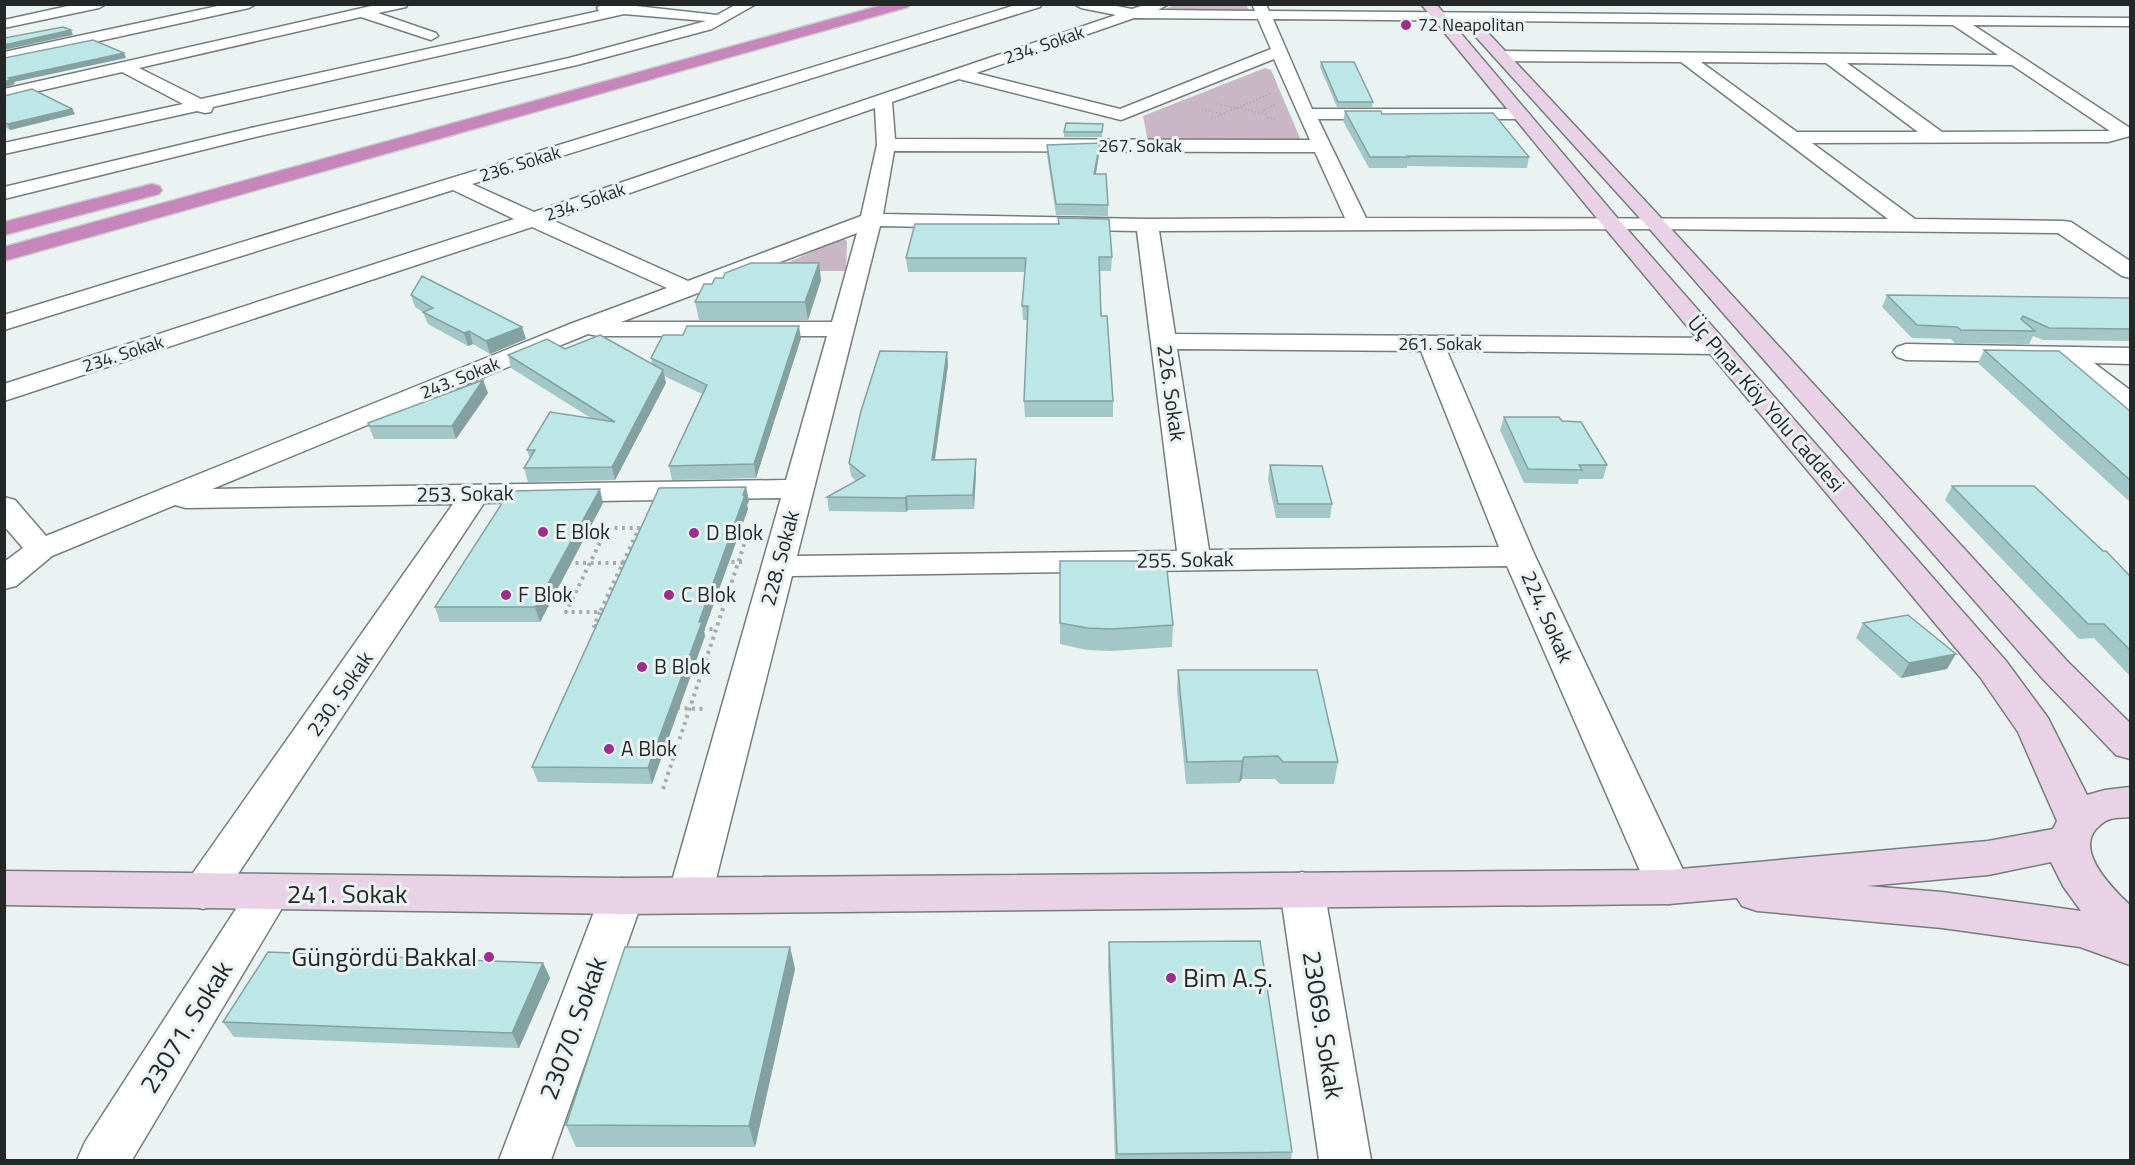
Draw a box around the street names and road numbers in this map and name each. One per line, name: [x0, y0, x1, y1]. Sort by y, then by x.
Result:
street label: 234. Sokak: [1000, 18, 1088, 71]
street label: 267. Sokak: [1098, 132, 1182, 159]
street label: 236. Sokak: [476, 138, 564, 189]
street label: 234. Sokak: [541, 175, 629, 228]
street label: Üç Pınar Köy Yolu Caddesi: [1681, 308, 1853, 499]
street label: 234. Sokak: [79, 328, 167, 379]
street label: 261. Sokak: [1398, 330, 1482, 357]
street label: 226. Sokak: [1149, 342, 1195, 443]
street label: 243. Sokak: [416, 349, 504, 406]
street label: 253. Sokak: [416, 476, 514, 510]
street label: 228. Sokak: [751, 507, 807, 609]
street label: 255. Sokak: [1136, 542, 1234, 576]
street label: 224. Sokak: [1513, 566, 1582, 668]
street label: 230. Sokak: [298, 644, 380, 743]
street label: 241. Sokak: [287, 874, 407, 913]
street label: 23069. Sokak: [1293, 948, 1354, 1102]
street label: 23070. Sokak: [529, 951, 616, 1105]
street label: 23071. Sokak: [129, 953, 242, 1101]

